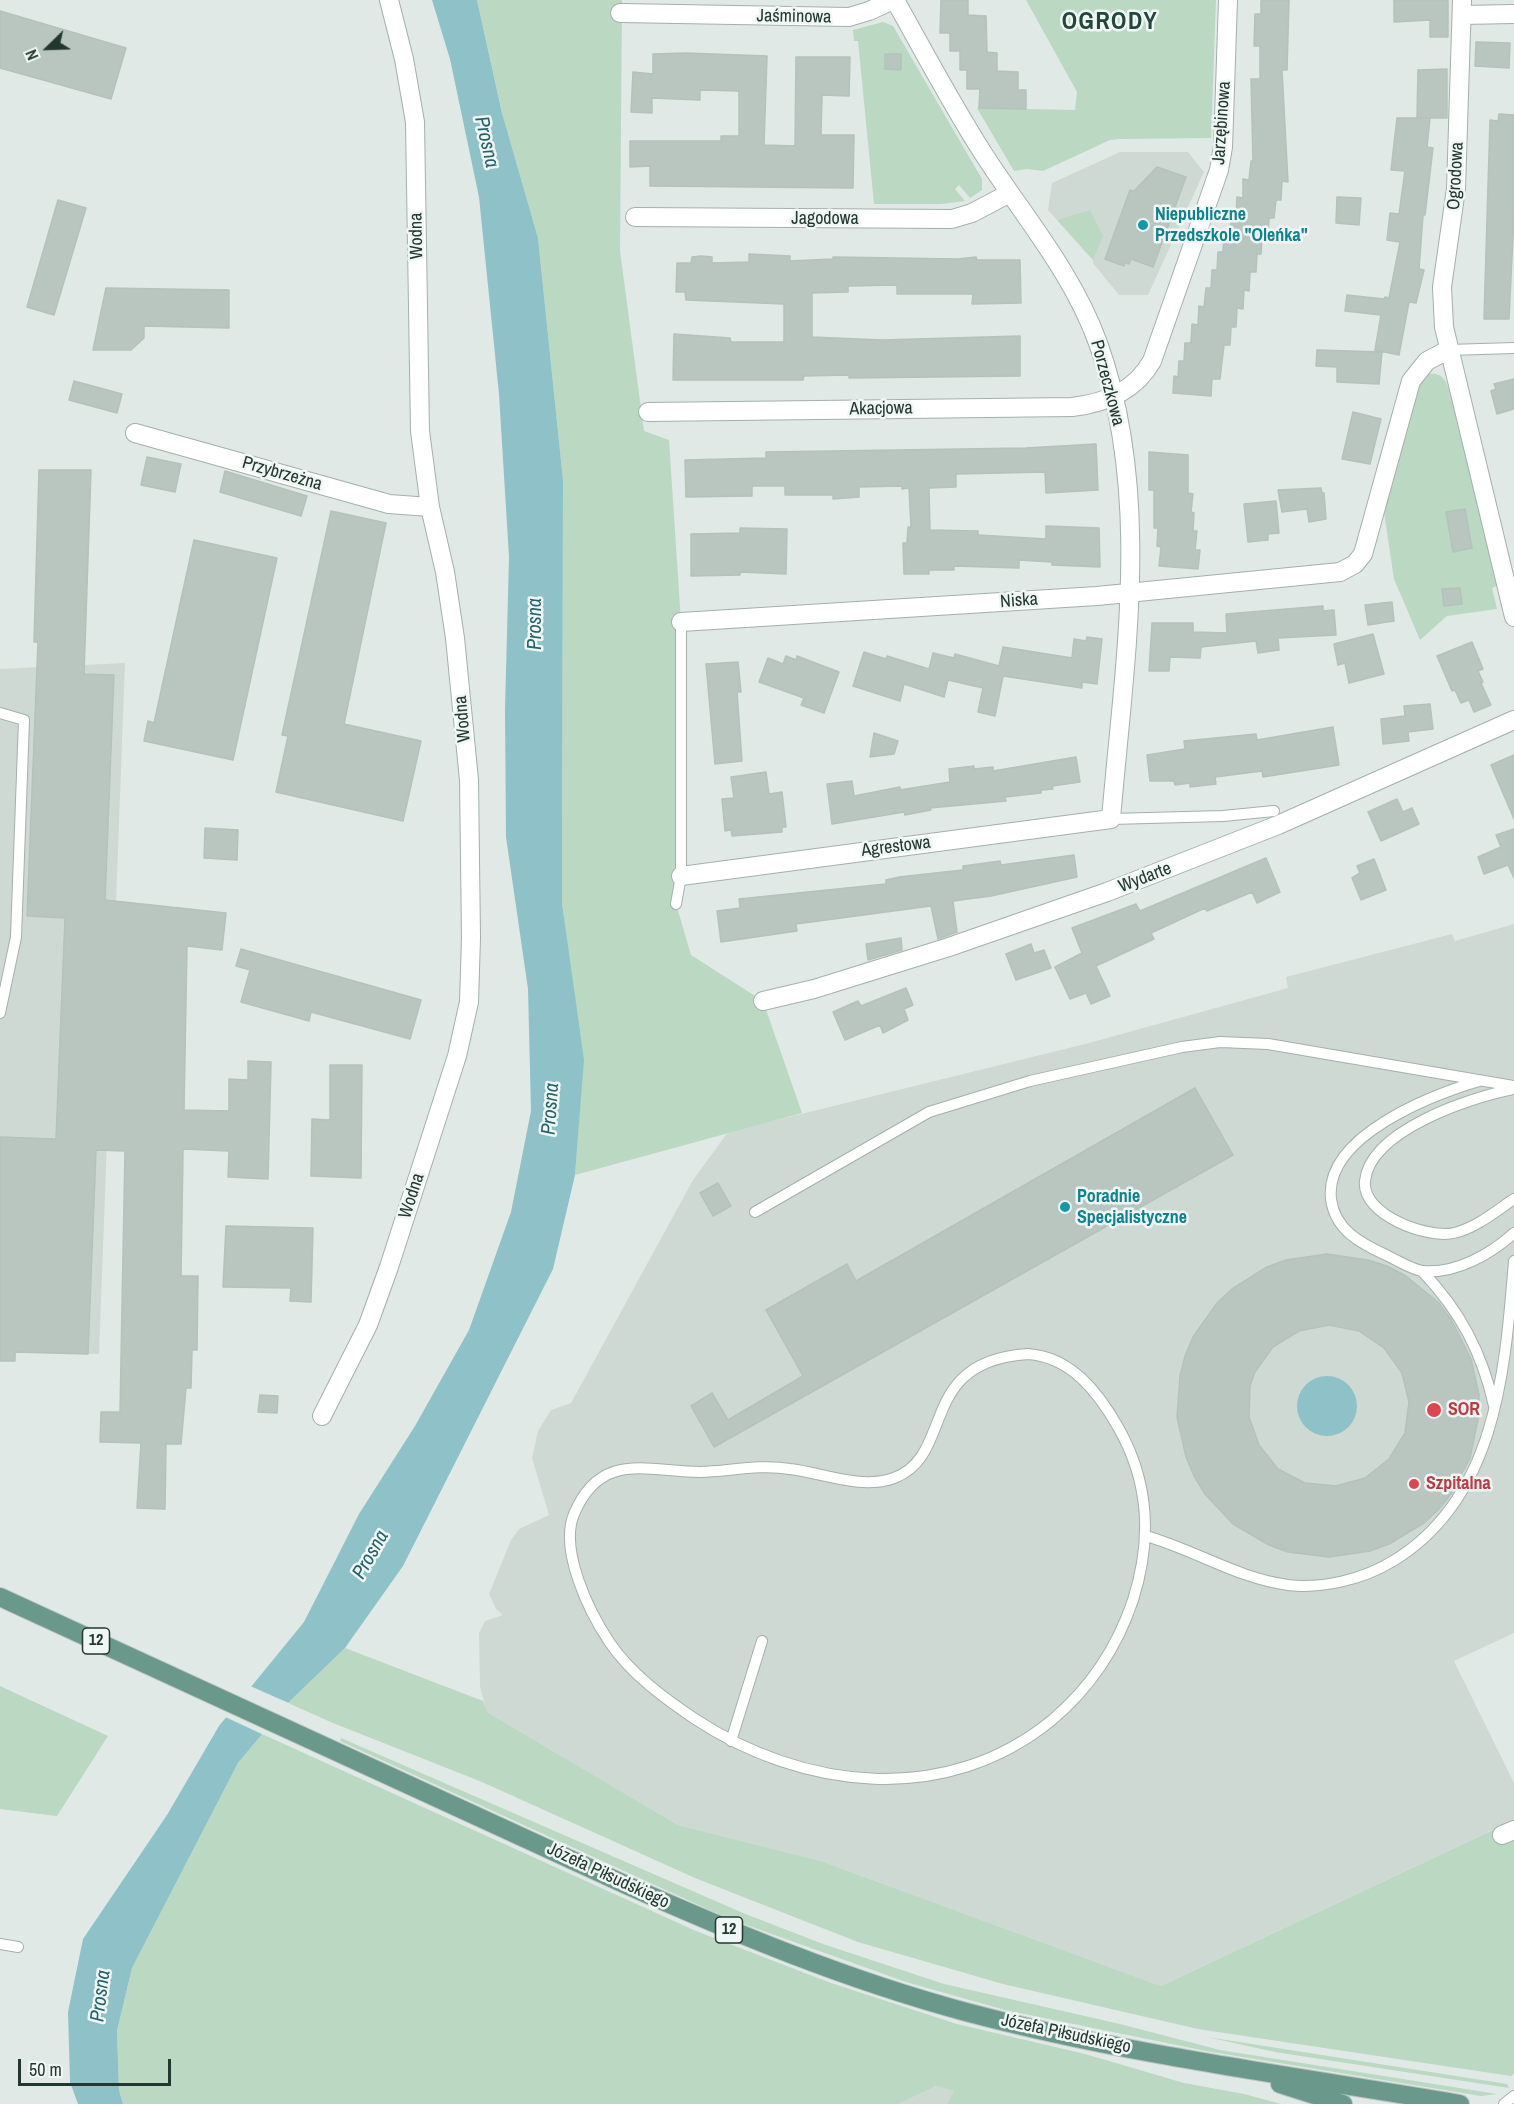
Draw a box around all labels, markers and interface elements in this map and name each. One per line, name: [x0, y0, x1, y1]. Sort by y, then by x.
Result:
street label: Jaśminowa: [756, 6, 832, 28]
district label: OGRODY: [1062, 9, 1158, 37]
north arrow: [18, 18, 78, 78]
text: N: [19, 46, 43, 64]
street label: Jarzębinowa: [1208, 81, 1236, 165]
water label: Prosna: [468, 114, 504, 170]
street label: Ogrodowa: [1443, 141, 1469, 211]
place label: Niepubliczne Przedszkole "Oleńka": [1155, 204, 1308, 246]
street label: Jagodowa: [791, 208, 859, 230]
street label: Wodna: [406, 213, 428, 259]
marker: Niepubliczne Przedszkole "Oleńka": [1136, 218, 1150, 232]
street label: Porzeczkowa: [1085, 338, 1129, 428]
street label: Akacjowa: [849, 398, 913, 420]
street label: Przybrzeżna: [240, 452, 324, 496]
street label: Niska: [999, 589, 1039, 613]
water label: Prosna: [524, 598, 548, 650]
street label: Wodna: [450, 695, 476, 743]
street label: Agrestowa: [860, 832, 932, 862]
street label: Wydarte: [1116, 858, 1174, 898]
water label: Prosna: [537, 1082, 565, 1136]
street label: Wodna: [395, 1171, 429, 1221]
place label: Poradnie Specjalistyczne: [1077, 1186, 1187, 1228]
marker: Poradnie Specjalistyczne: [1058, 1200, 1072, 1214]
place label: SOR: [1448, 1399, 1480, 1421]
marker: SOR: [1425, 1401, 1443, 1419]
place label: Szpitalna: [1426, 1473, 1491, 1495]
marker: Szpitalna: [1407, 1477, 1421, 1491]
water label: Prosna: [348, 1527, 394, 1583]
road number: 12: [82, 1628, 110, 1654]
street label: Józefa Piłsudskiego: [544, 1838, 672, 1914]
road number: 12: [716, 1917, 742, 1943]
water label: Prosna: [86, 1969, 116, 2023]
street label: Józefa Piłsudskiego: [999, 2010, 1133, 2058]
scale bar: [21, 2047, 174, 2085]
text: 50 m: [29, 2057, 62, 2082]

